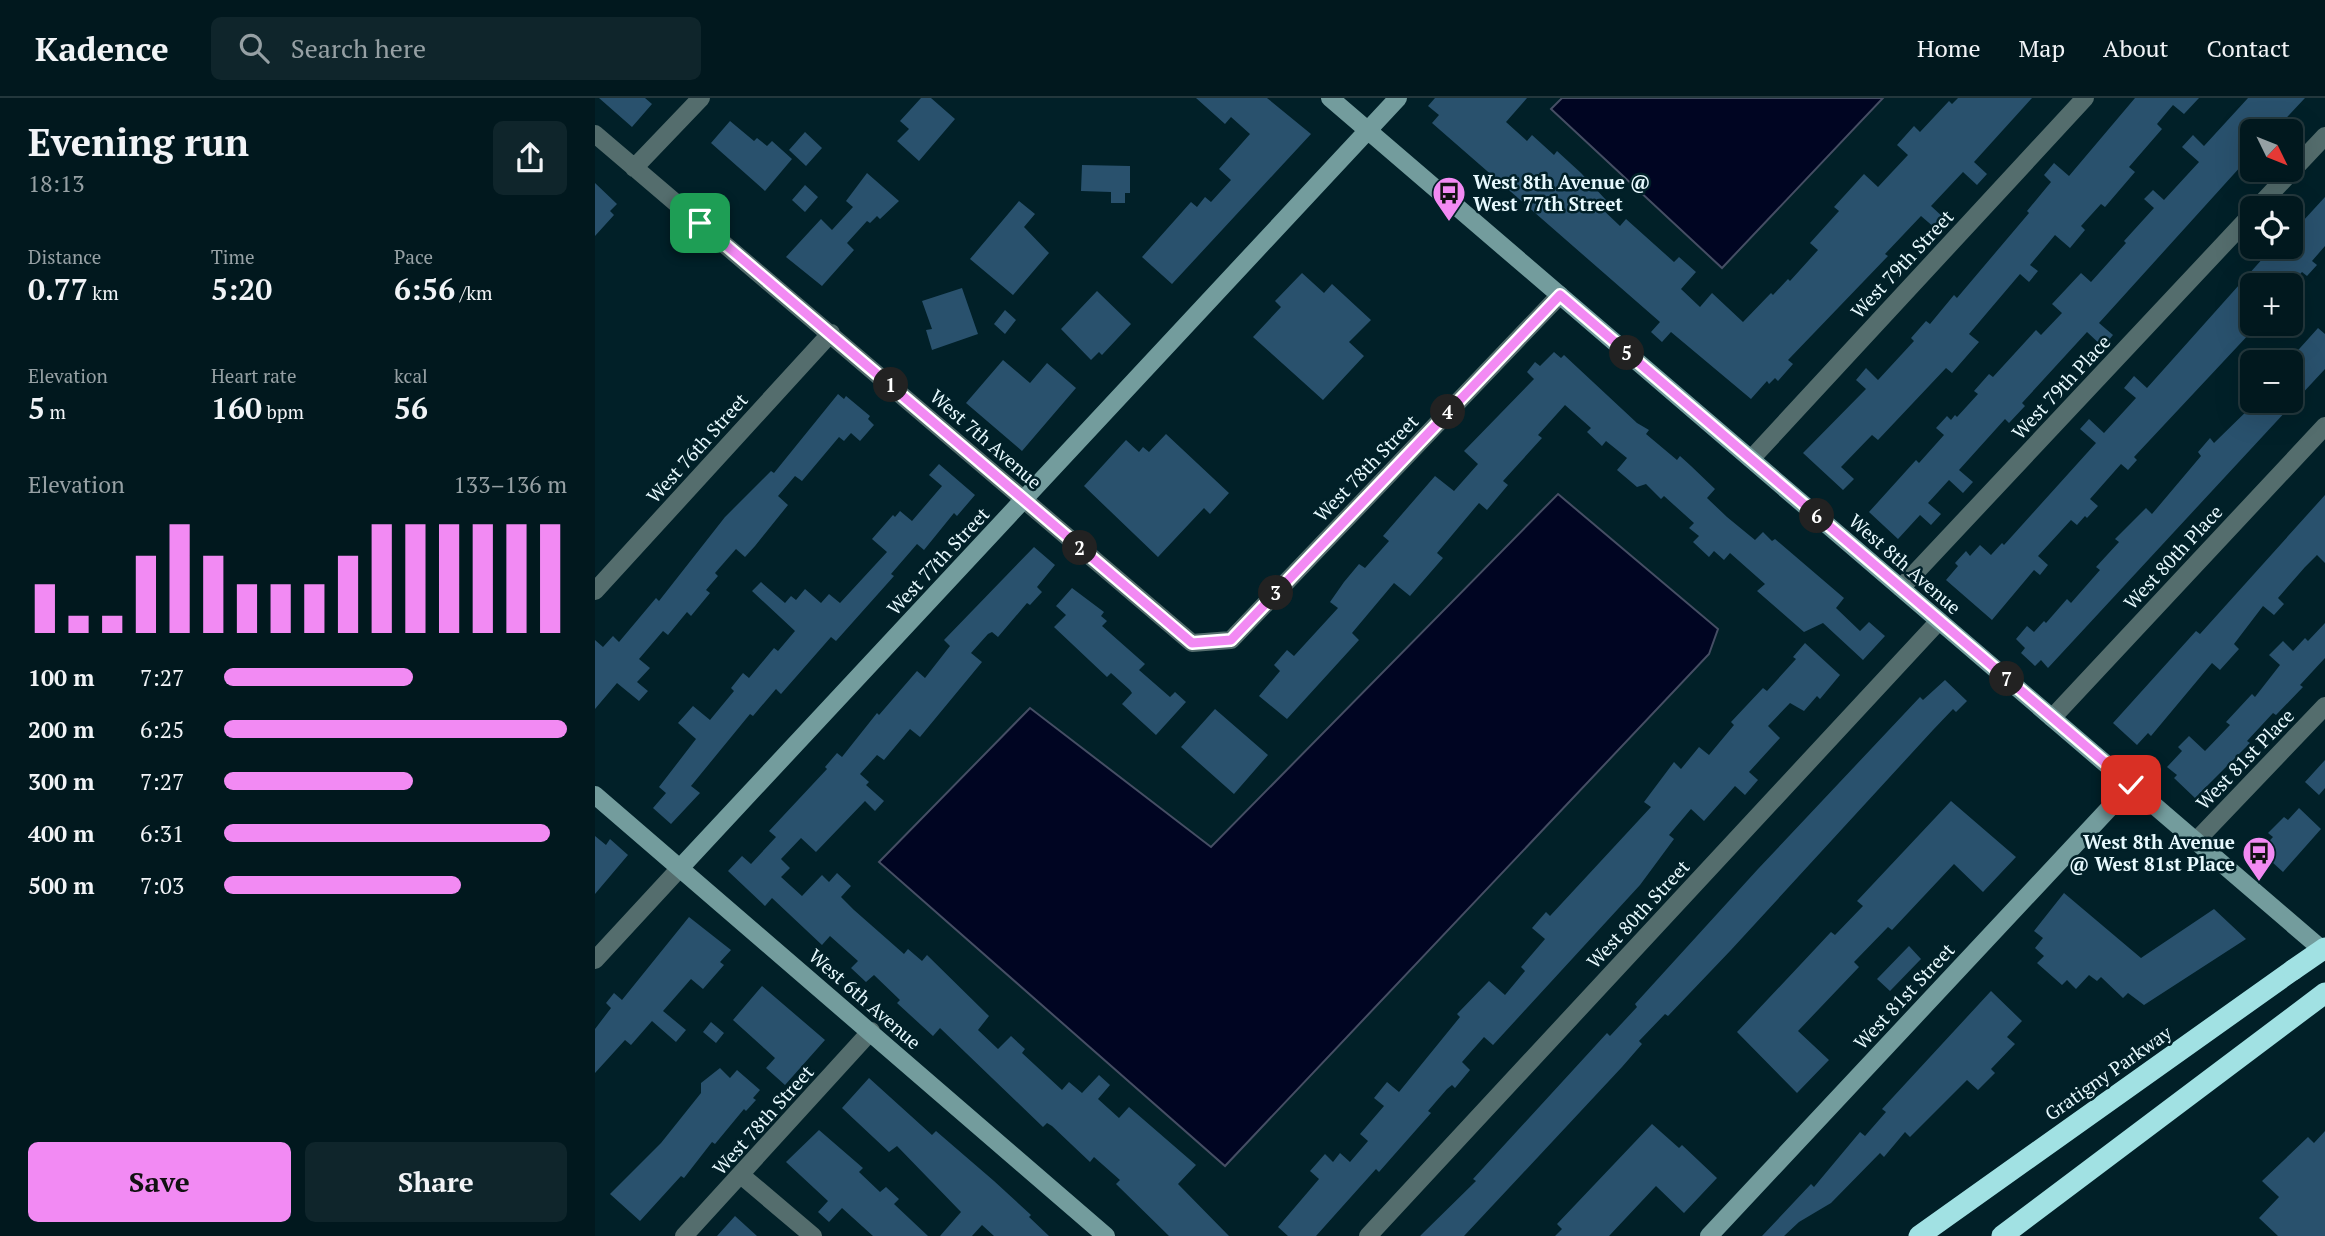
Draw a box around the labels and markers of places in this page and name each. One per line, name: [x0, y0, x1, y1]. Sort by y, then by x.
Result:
place label: West 8th Avenue @ West 77th Street: [1473, 169, 1650, 216]
bus stop icon: West 8th Avenue @ West 77th Street: [1430, 174, 1468, 223]
pin: [670, 193, 730, 253]
pin: 5: [1609, 336, 1645, 370]
pin: 1: [873, 368, 909, 402]
pin: 4: [1431, 394, 1465, 430]
pin: 6: [1799, 498, 1835, 534]
pin: 2: [1063, 531, 1098, 566]
pin: 3: [1259, 575, 1293, 610]
pin: 7: [1989, 662, 2025, 696]
pin: [2101, 755, 2161, 815]
place label: West 8th Avenue @ West 81st Place: [2069, 829, 2235, 876]
bus stop icon: West 8th Avenue @ West 81st Place: [2240, 834, 2278, 883]

